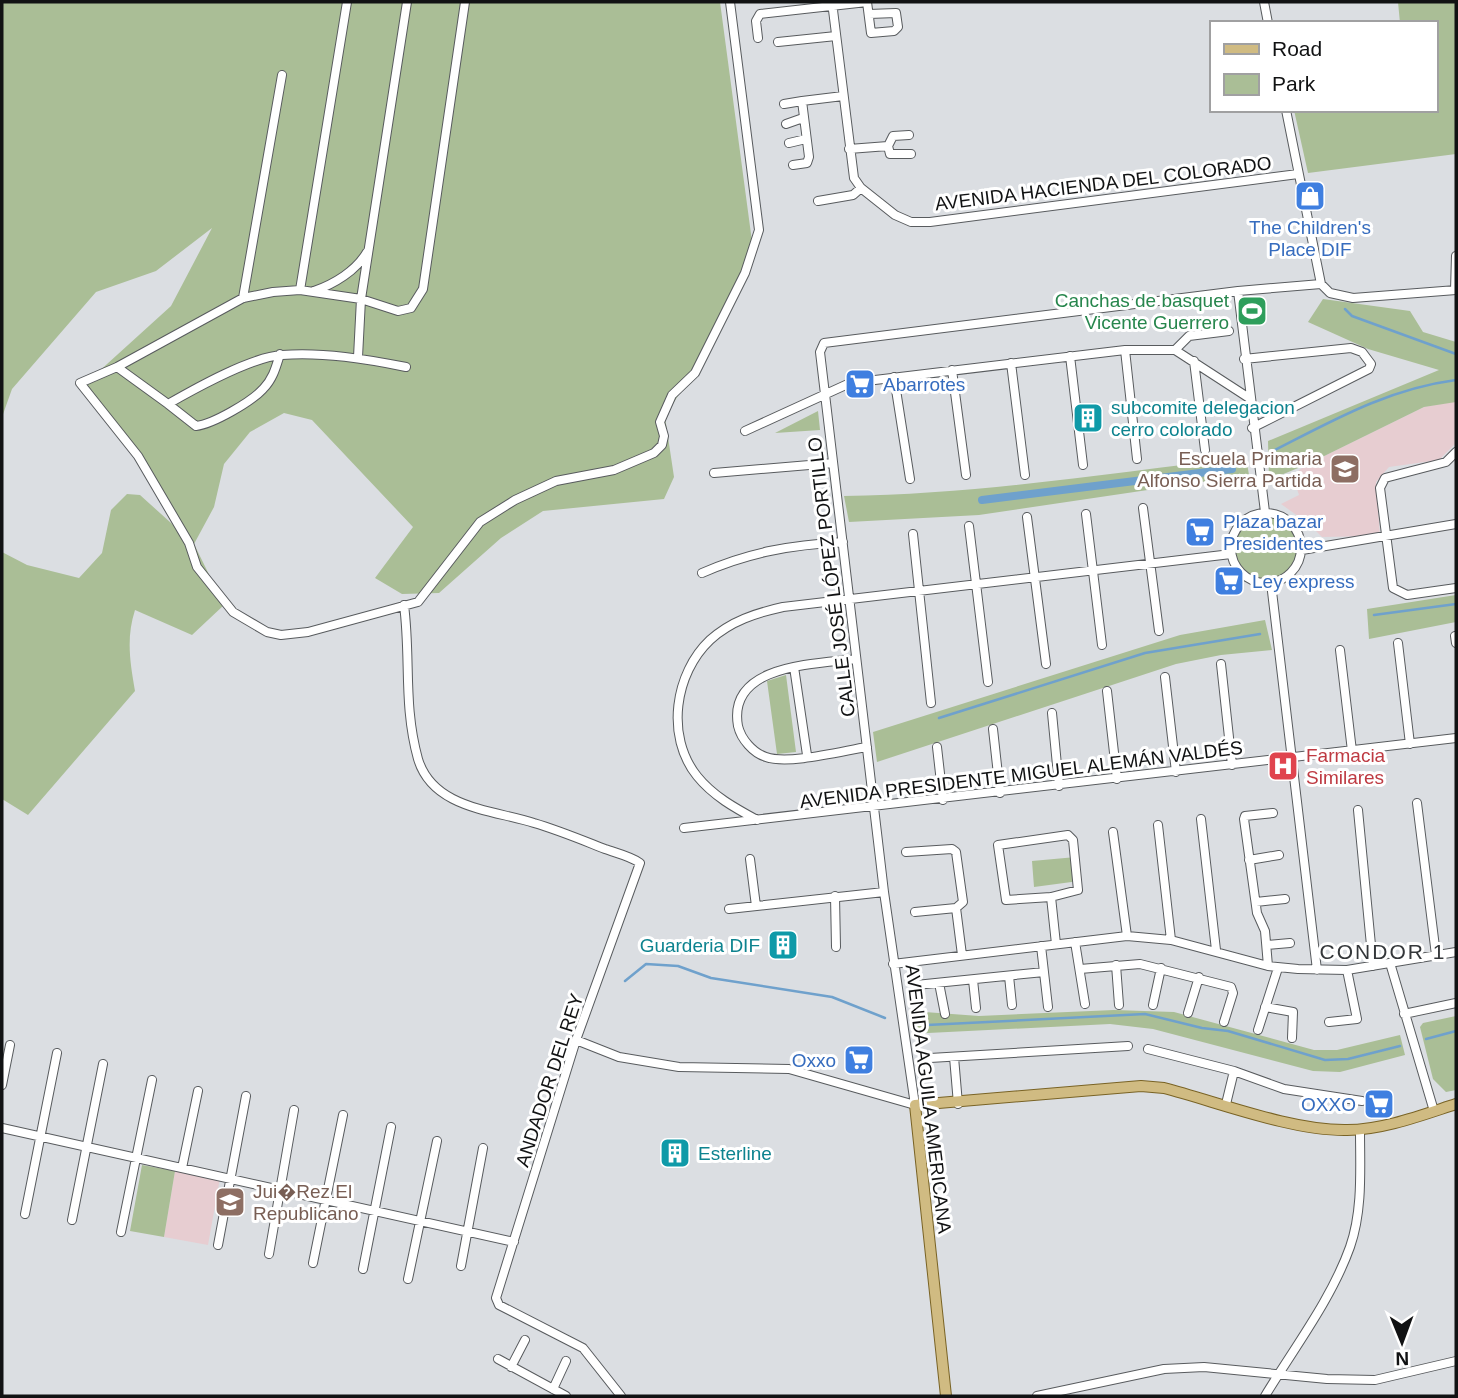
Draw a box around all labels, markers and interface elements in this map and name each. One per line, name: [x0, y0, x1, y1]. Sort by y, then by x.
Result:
legend: [1210, 21, 1437, 112]
text: Road: [1272, 37, 1322, 60]
text: Park: [1272, 72, 1316, 95]
street label: AVENIDA HACIENDA DEL COLORADO: [934, 152, 1273, 215]
shop icon: The Children's Place DIF: [1293, 179, 1327, 213]
place label: The Children's Place DIF: [1249, 217, 1371, 260]
place label: Canchas de basquet Vicente Guerrero: [1055, 290, 1230, 333]
sports icon: Canchas de basquet Vicente Guerrero: [1235, 294, 1269, 328]
supermarket icon: Abarrotes: [843, 367, 877, 401]
place label: Abarrotes: [883, 374, 965, 395]
place label: subcomite delegacion cerro colorado: [1111, 397, 1295, 440]
building icon: subcomite delegacion cerro colorado: [1071, 401, 1105, 435]
street label: CALLE JOSÉ LÓPEZ PORTILLO: [804, 436, 859, 718]
place label: Escuela Primaria Alfonso Sierra Partida: [1137, 448, 1322, 491]
school or university icon: Escuela Primaria Alfonso Sierra Partida: [1328, 452, 1362, 486]
place label: Plaza bazar Presidentes: [1223, 511, 1324, 554]
supermarket icon: Plaza bazar Presidentes: [1183, 515, 1217, 549]
supermarket icon: Ley express: [1212, 564, 1246, 598]
place label: Ley express: [1252, 571, 1354, 592]
street label: AVENIDA PRESIDENTE MIGUEL ALEMÁN VALDÉS: [798, 737, 1244, 812]
place label: Farmacia Similares: [1306, 745, 1386, 788]
hospital icon: Farmacia Similares: [1266, 749, 1300, 783]
building icon: Guarderia DIF: [766, 928, 800, 962]
place label: Guarderia DIF: [640, 935, 760, 956]
district label: CONDOR 1: [1320, 940, 1446, 963]
street label: AVENIDA AGUILA AMERICANA: [902, 963, 955, 1235]
street label: ANDADOR DEL REY: [512, 991, 588, 1169]
supermarket icon: Oxxo: [842, 1043, 876, 1077]
place label: Oxxo: [792, 1050, 836, 1071]
supermarket icon: OXXO: [1362, 1087, 1396, 1121]
place label: OXXO: [1301, 1094, 1356, 1115]
building icon: Esterline: [658, 1136, 692, 1170]
place label: Esterline: [698, 1143, 772, 1164]
place label: Jui�Rez El Republicano: [253, 1181, 359, 1224]
school or university icon: Jui�Rez El Republicano: [213, 1185, 247, 1219]
north arrow: [1367, 1307, 1437, 1377]
text: N: [1395, 1348, 1409, 1369]

